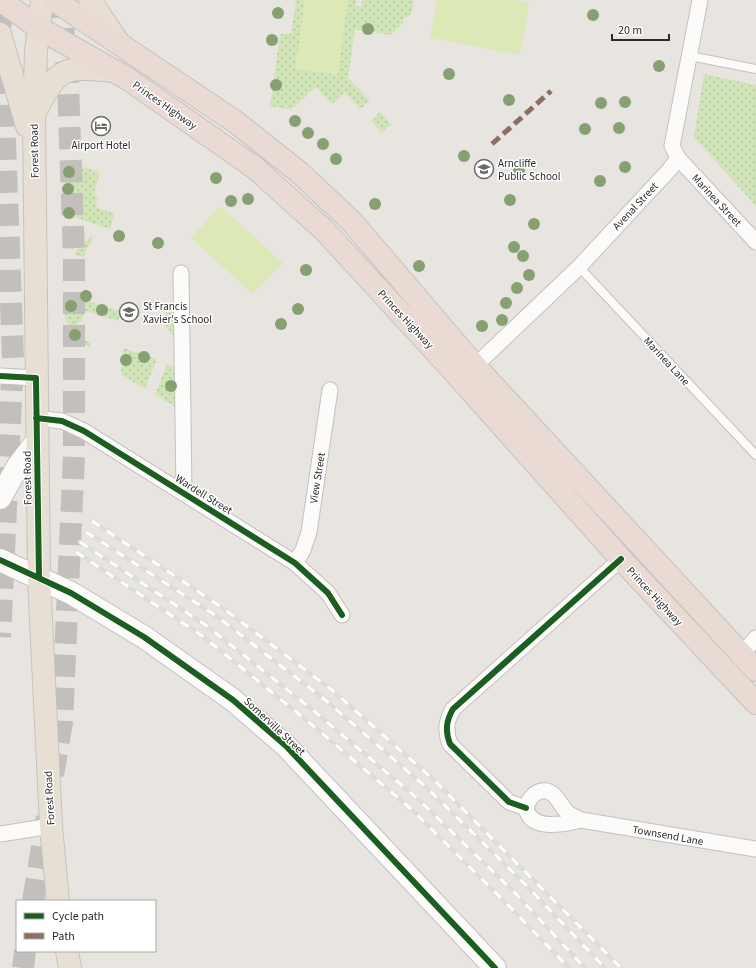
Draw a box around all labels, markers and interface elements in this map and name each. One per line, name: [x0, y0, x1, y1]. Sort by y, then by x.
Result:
scale bar: [612, 16, 669, 42]
text: 20 m: [618, 22, 642, 39]
street label: Princes Highway: [129, 78, 200, 133]
hotel icon: Airport Hotel: [90, 115, 112, 137]
street label: Forest Road: [27, 124, 42, 178]
place label: Airport Hotel: [71, 138, 131, 153]
place label: Arncliffe Public School: [498, 156, 561, 184]
school or university icon: Arncliffe Public School: [473, 158, 495, 180]
street label: Marinea Street: [688, 171, 745, 230]
street label: Avenal Street: [609, 179, 662, 234]
street label: Princes Highway: [374, 287, 437, 352]
place label: St Francis Xavier's School: [143, 299, 212, 327]
school or university icon: St Francis Xavier's School: [118, 301, 140, 323]
street label: Marinea Lane: [640, 334, 693, 389]
street label: Forest Road: [20, 451, 35, 505]
street label: View Street: [306, 451, 329, 505]
street label: Wardell Street: [172, 471, 235, 518]
street label: Princes Highway: [623, 564, 686, 629]
street label: Somerville Street: [241, 694, 309, 759]
street label: Forest Road: [41, 770, 58, 825]
street label: Townsend Lane: [631, 822, 705, 849]
legend: [16, 900, 156, 952]
text: Cycle path: [52, 908, 104, 925]
text: Path: [52, 928, 75, 945]

